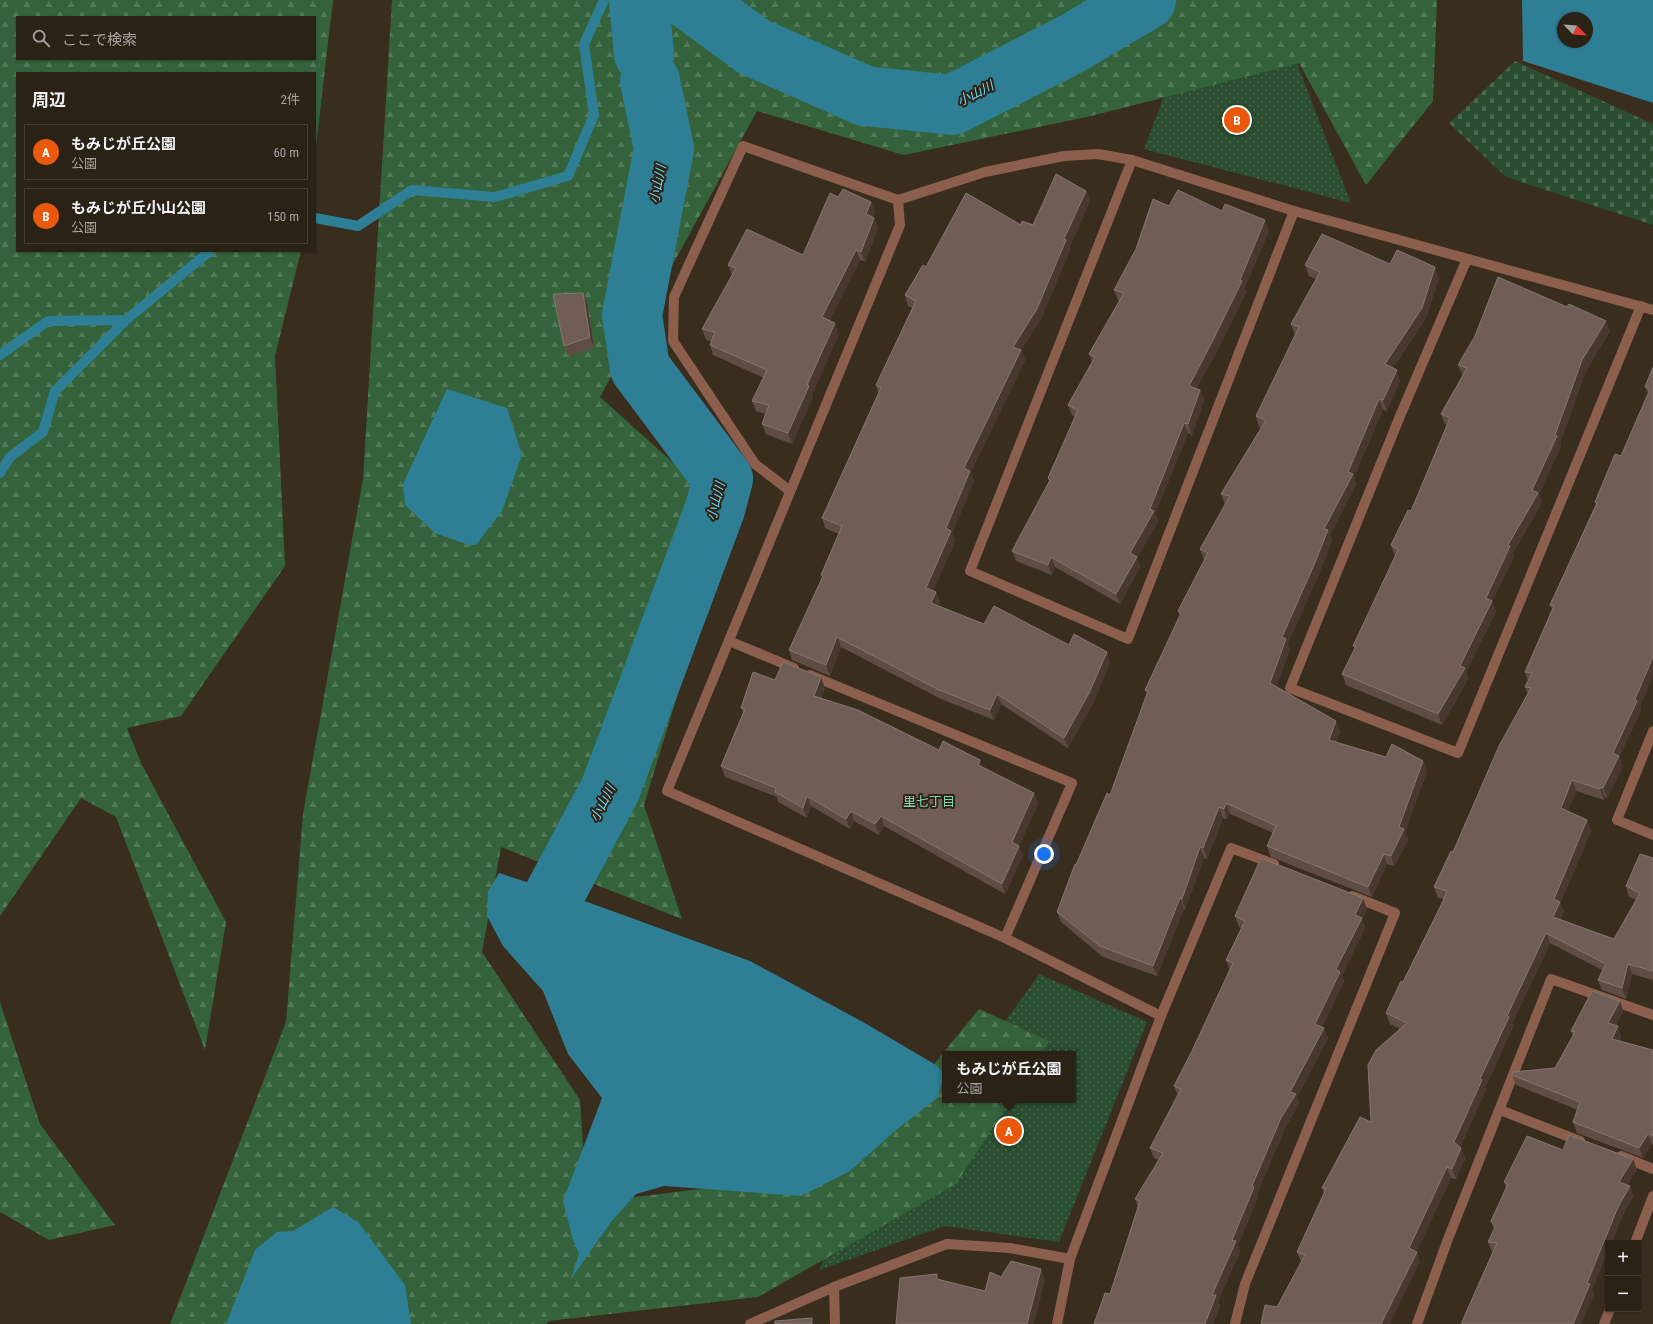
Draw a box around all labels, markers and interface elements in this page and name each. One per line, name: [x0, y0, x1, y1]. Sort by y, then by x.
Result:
north arrow: [1557, 12, 1593, 48]
search box: [16, 16, 316, 60]
icon: search: [30, 27, 52, 49]
text: ここで検索: [62, 31, 137, 49]
water label: 小山川: [954, 77, 998, 109]
text: 周辺: [32, 90, 66, 110]
text: 2件: [281, 92, 300, 107]
pin: B: [1224, 105, 1250, 135]
text: もみじが丘公園: [71, 135, 176, 153]
text: A: [42, 145, 50, 160]
text: 60 m: [273, 145, 299, 160]
text: 公園: [71, 156, 97, 171]
water label: 小山川: [646, 162, 669, 205]
text: もみじが丘小山公園: [71, 199, 206, 217]
text: B: [42, 209, 50, 224]
text: 150 m: [267, 209, 299, 224]
text: 公園: [71, 220, 97, 235]
water label: 小山川: [703, 478, 728, 522]
water label: 小山川: [587, 781, 619, 824]
district label: 里七丁目: [903, 794, 955, 809]
your location: [1034, 844, 1054, 864]
popup: [942, 1051, 1076, 1103]
text: もみじが丘公園: [956, 1060, 1062, 1078]
text: 公園: [956, 1081, 983, 1096]
pin: A: [996, 1116, 1022, 1146]
map controls: [1605, 1240, 1641, 1312]
button: +: [1605, 1240, 1641, 1276]
button: −: [1605, 1276, 1641, 1312]

